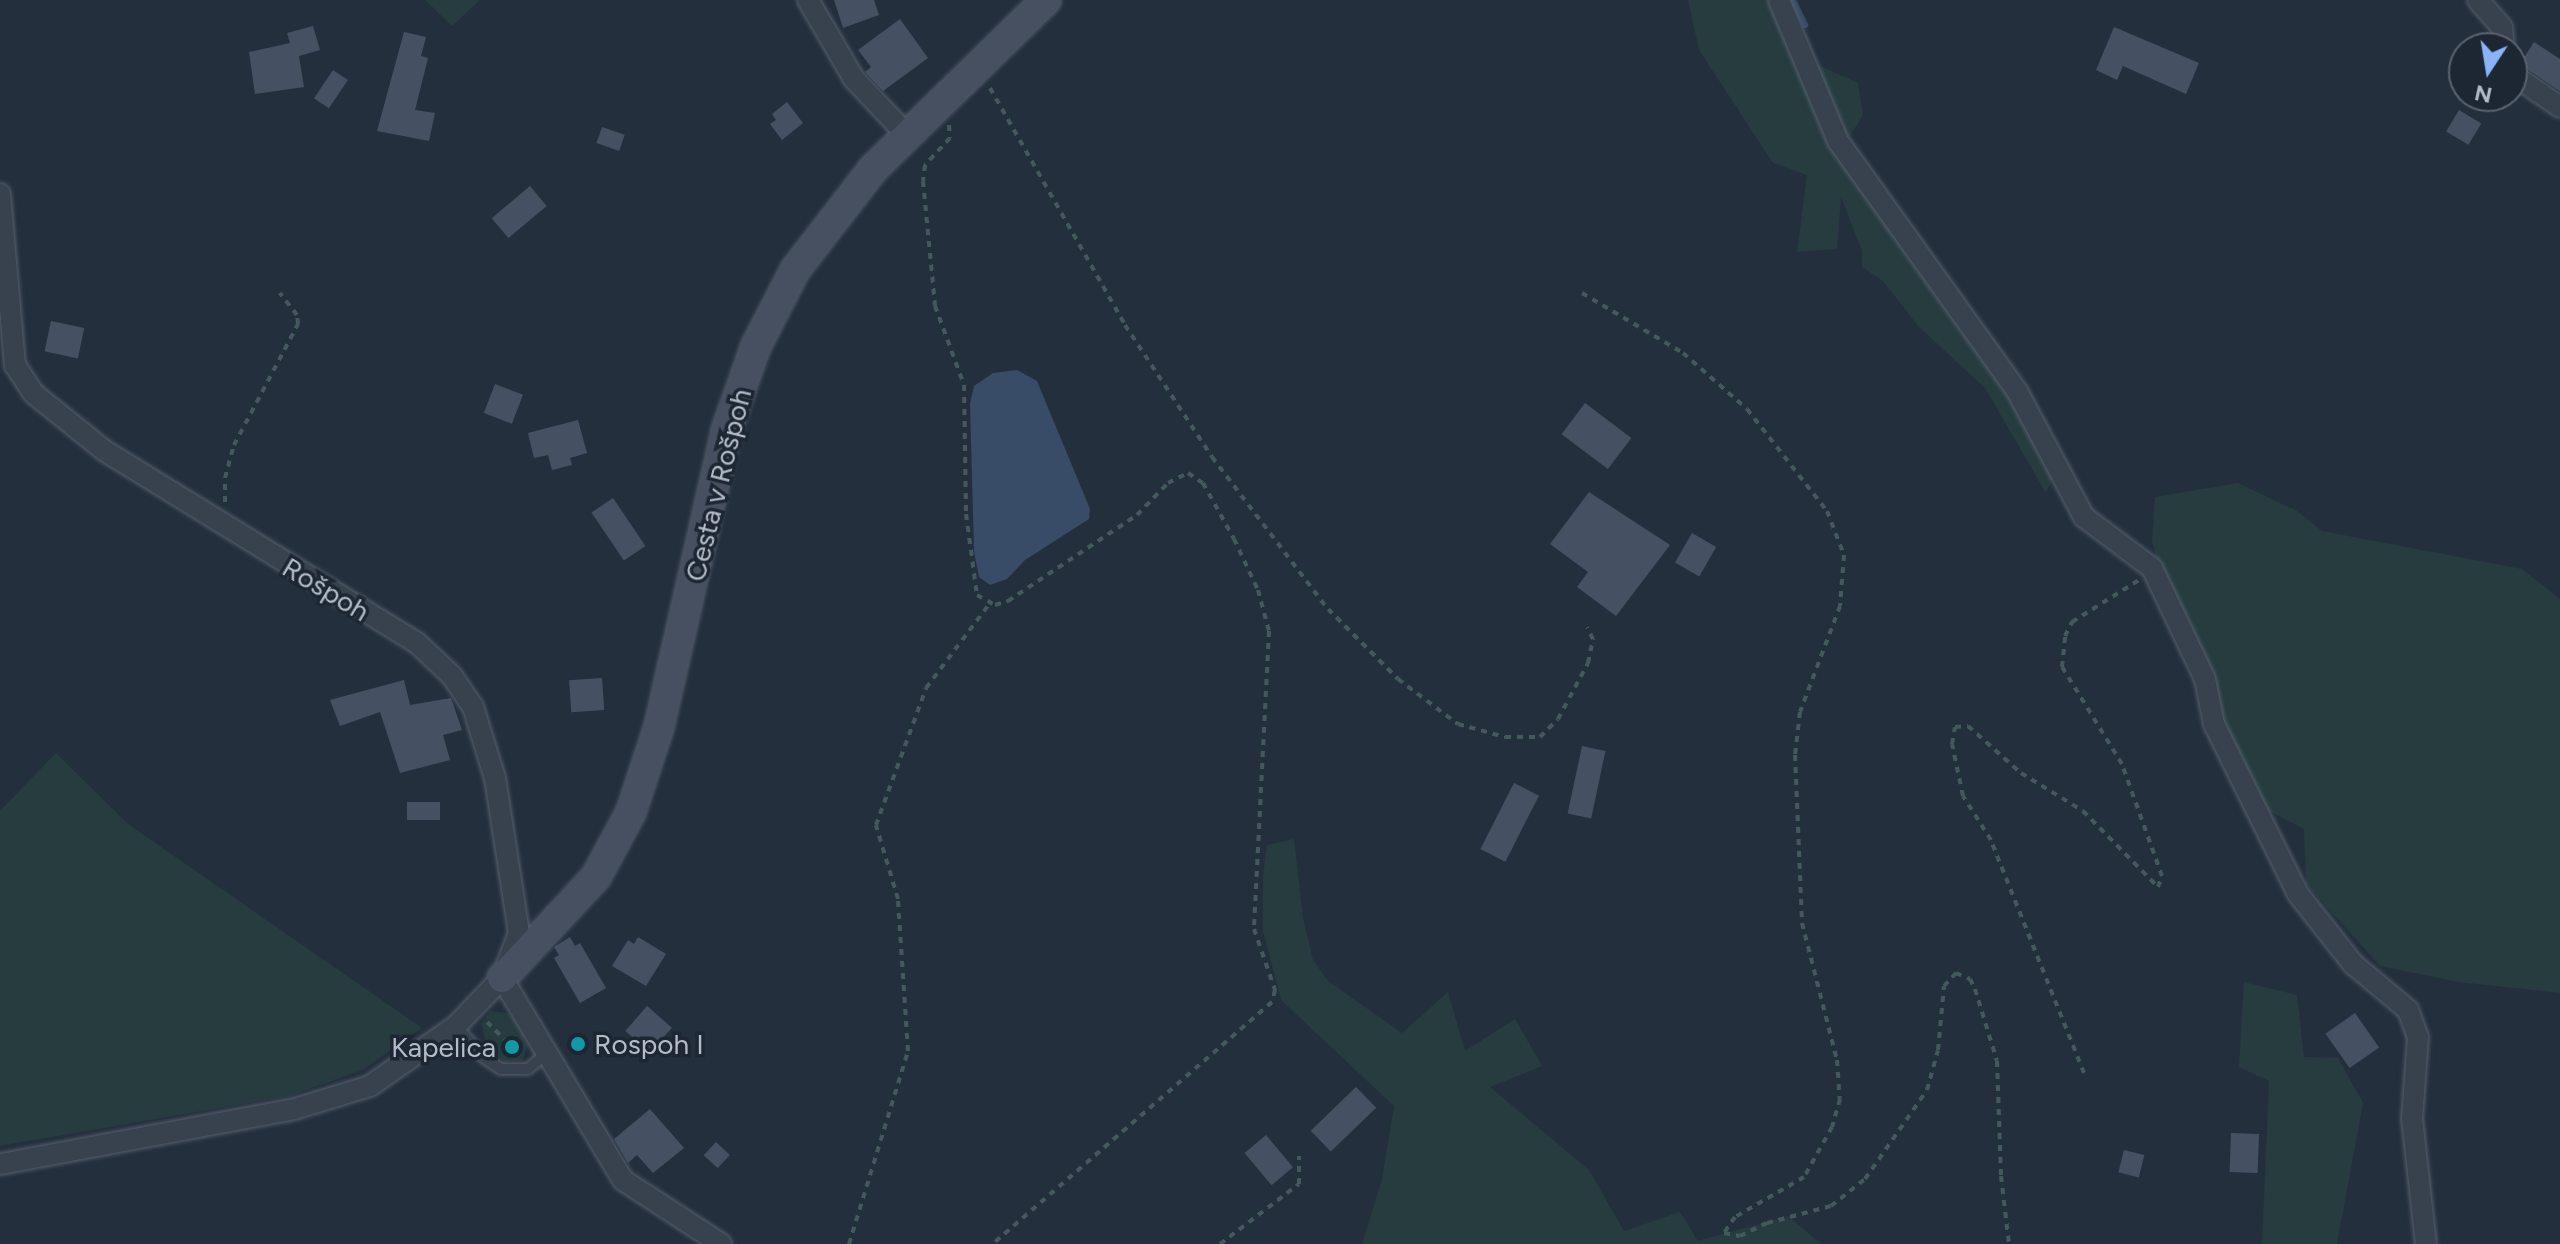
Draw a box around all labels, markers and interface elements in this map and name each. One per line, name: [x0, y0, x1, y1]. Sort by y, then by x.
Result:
north arrow: [2448, 32, 2528, 112]
text: N: [2472, 79, 2494, 109]
street label: Cesta v Rošpoh: [678, 385, 758, 585]
street label: Rošpoh: [276, 550, 376, 628]
place label: Rospoh I: [594, 1027, 704, 1061]
place label: Kapelica: [391, 1030, 496, 1064]
marker: Rospoh I: [569, 1035, 587, 1053]
marker: Kapelica: [503, 1038, 521, 1056]

